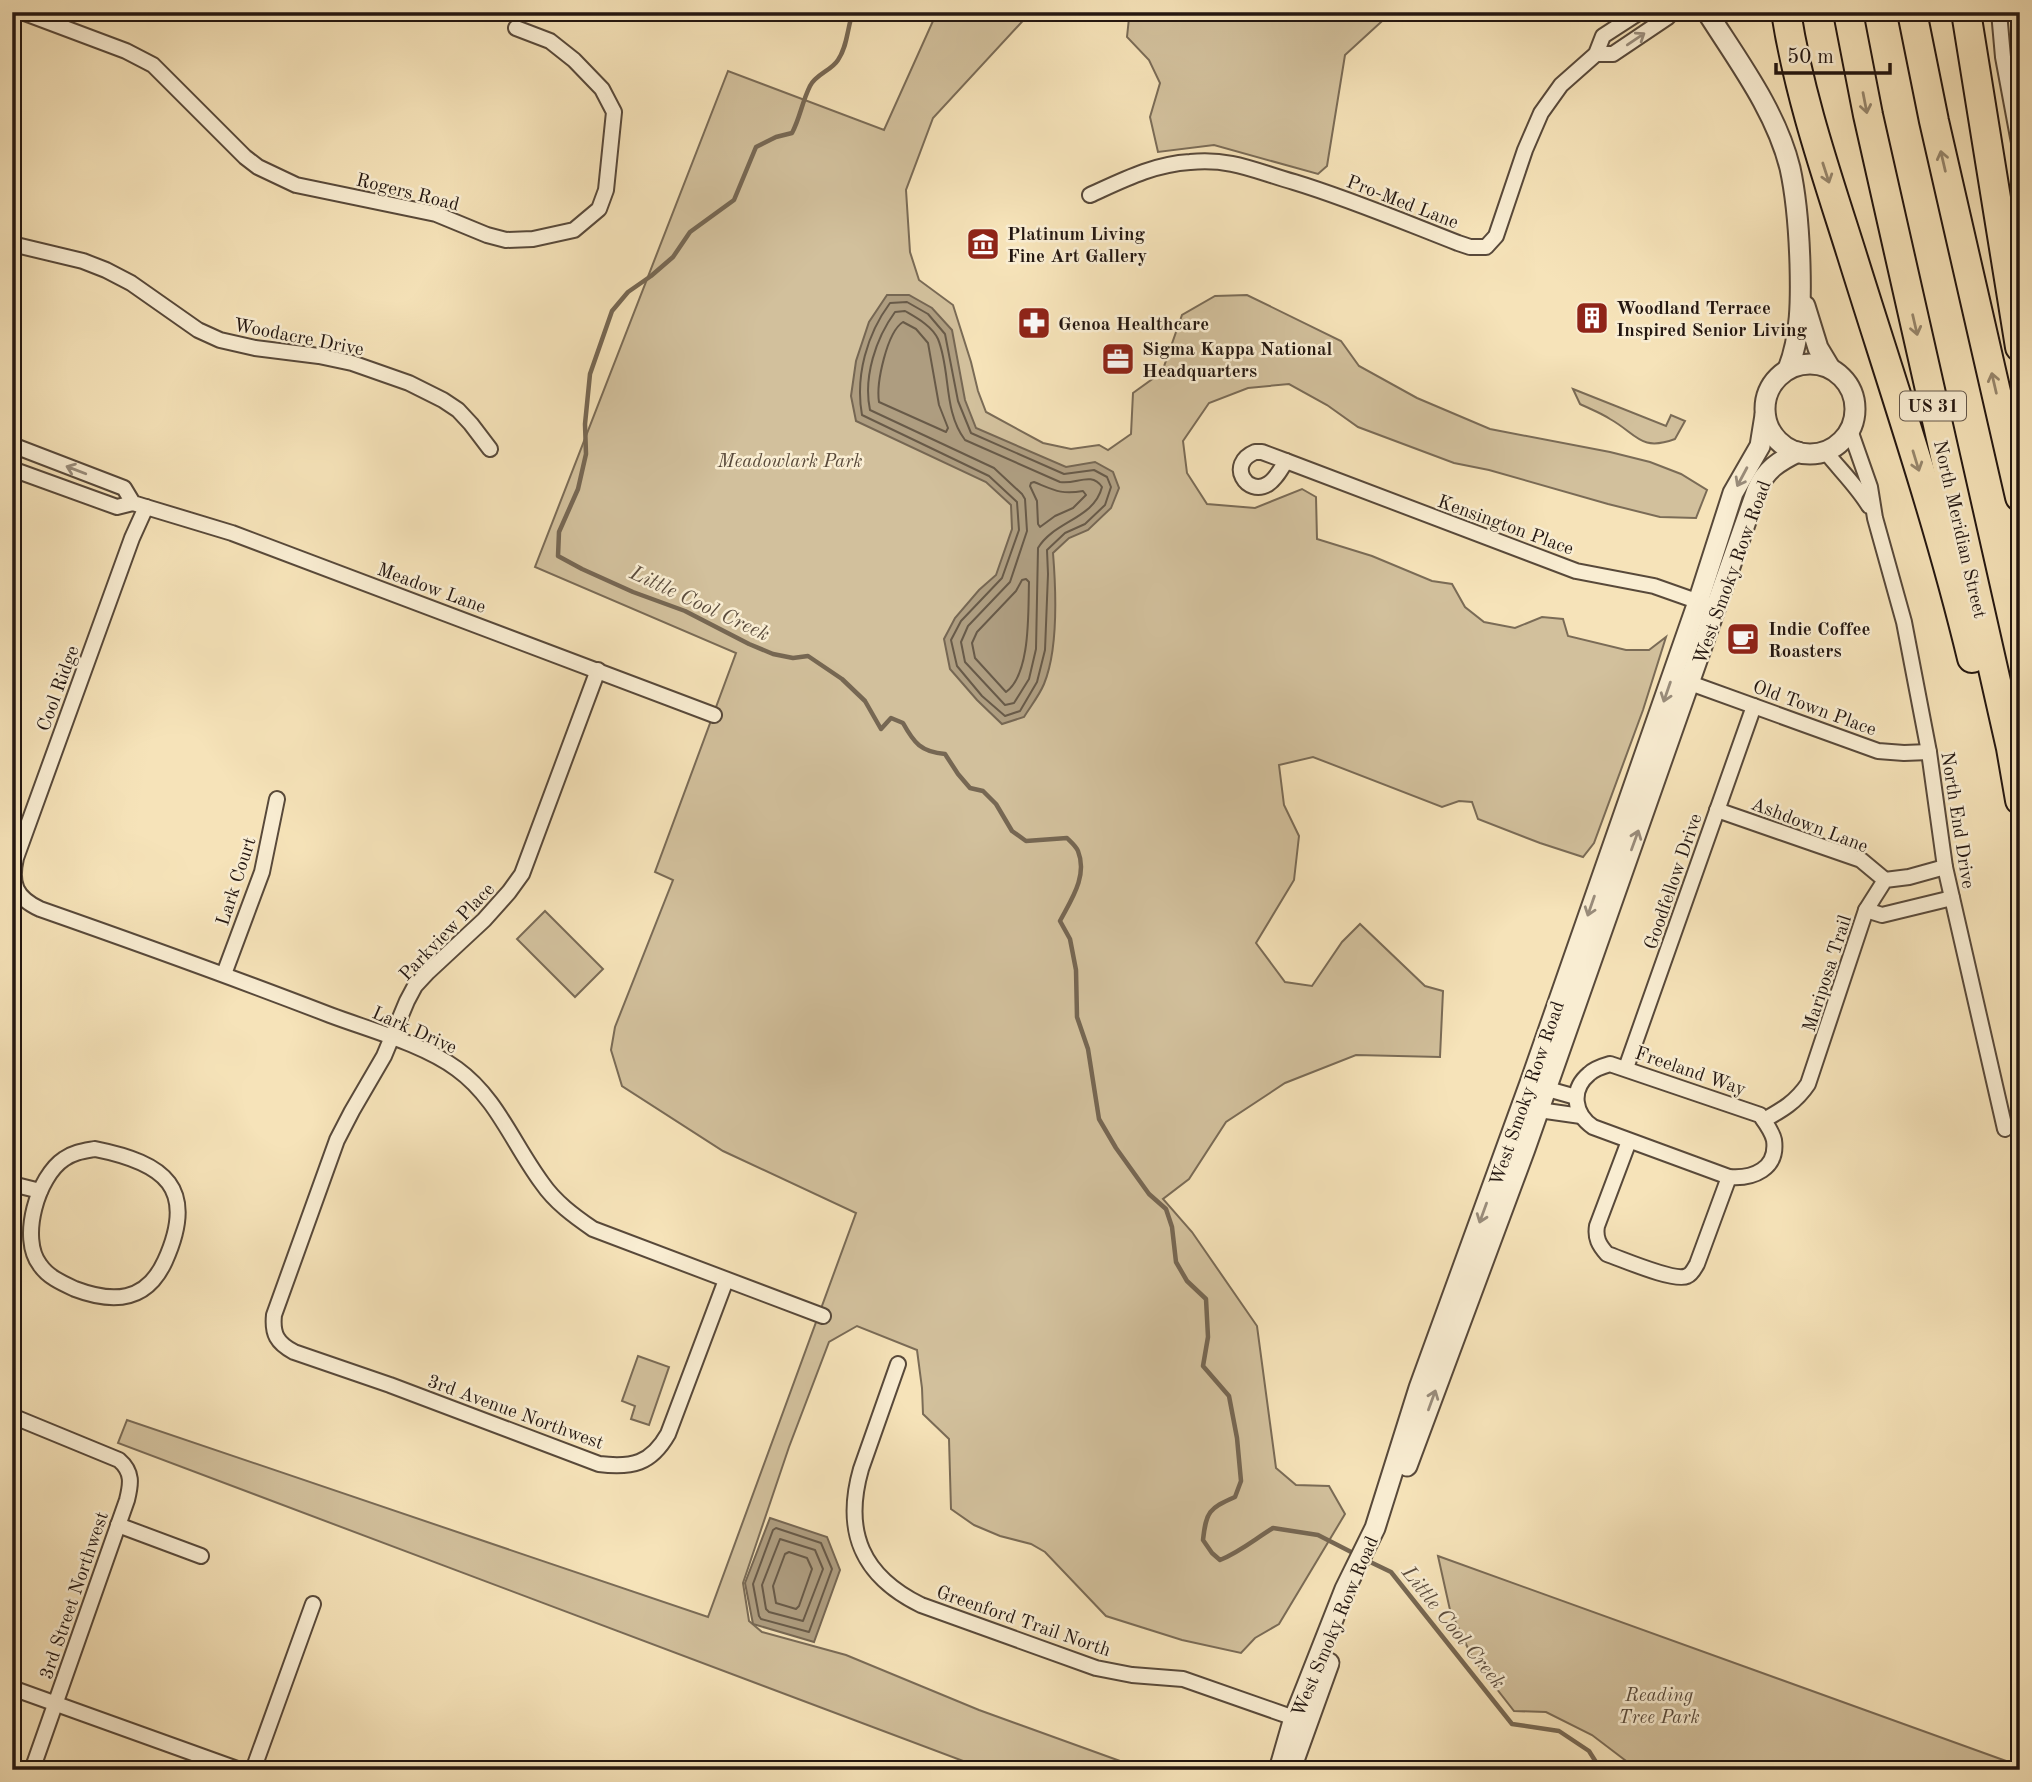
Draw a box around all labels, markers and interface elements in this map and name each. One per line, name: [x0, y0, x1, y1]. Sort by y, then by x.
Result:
one-way arrow: [1625, 32, 1645, 46]
scale bar: [1776, 32, 1890, 76]
text: 50 m: [1787, 47, 1834, 68]
one-way arrow: [1859, 91, 1873, 114]
one-way arrow: [1936, 150, 1949, 173]
one-way arrow: [1821, 162, 1833, 184]
street label: Rogers Road: [354, 171, 461, 215]
street label: Pro-Med Lane: [1344, 173, 1461, 233]
museum icon: Platinum Living Fine Art Gallery: [964, 225, 1002, 263]
place label: Platinum Living Fine Art Gallery: [1007, 226, 1147, 267]
building icon: Woodland Terrace Inspired Senior Living: [1573, 299, 1611, 337]
place label: Woodland Terrace Inspired Senior Living: [1616, 300, 1808, 341]
pharmacy icon: Genoa Healthcare: [1015, 304, 1053, 342]
one-way arrow: [1909, 313, 1922, 336]
street label: Woodacre Drive: [232, 316, 365, 360]
place label: Genoa Healthcare: [1058, 316, 1209, 335]
office icon: Sigma Kappa National Headquarters: [1099, 340, 1137, 378]
place label: Sigma Kappa National Headquarters: [1142, 341, 1333, 382]
one-way arrow: [1987, 372, 2000, 395]
road number: US 31: [1900, 392, 1966, 420]
street label: North Meridian Street: [1929, 439, 1988, 620]
one-way arrow: [1910, 450, 1923, 472]
park label: Meadowlark Park: [716, 453, 863, 472]
one-way arrow: [66, 462, 88, 475]
one-way arrow: [1734, 467, 1748, 487]
street label: West Smoky Row Road: [1691, 478, 1775, 667]
street label: Kensington Place: [1435, 493, 1576, 560]
street label: Meadow Lane: [374, 561, 488, 618]
water label: Little Cool Creek: [625, 562, 772, 646]
cafe icon: Indie Coffee Roasters: [1724, 620, 1762, 658]
place label: Indie Coffee Roasters: [1768, 621, 1870, 662]
street label: Cool Ridge: [35, 643, 84, 734]
street label: Old Town Place: [1750, 678, 1878, 740]
one-way arrow: [1659, 680, 1672, 702]
street label: North End Drive: [1936, 751, 1977, 890]
street label: Ashdown Lane: [1748, 795, 1870, 857]
street label: Goodfellow Drive: [1642, 811, 1707, 952]
one-way arrow: [1630, 830, 1642, 852]
street label: Lark Court: [214, 835, 261, 928]
street label: Parkview Place: [397, 880, 499, 985]
one-way arrow: [1584, 895, 1596, 917]
street label: Mariposa Trail: [1801, 913, 1856, 1034]
street label: West Smoky Row Road: [1488, 999, 1569, 1189]
street label: Lark Drive: [369, 1004, 459, 1058]
street label: Freeland Way: [1632, 1044, 1748, 1100]
one-way arrow: [1476, 1202, 1488, 1224]
street label: 3rd Avenue Northwest: [424, 1373, 606, 1454]
one-way arrow: [1427, 1389, 1439, 1411]
street label: 3rd Street Northwest: [38, 1510, 113, 1682]
street label: West Smoky Row Road: [1290, 1534, 1383, 1720]
water label: Little Cool Creek: [1396, 1562, 1509, 1693]
street label: Greenford Trail North: [934, 1584, 1113, 1661]
park label: Reading Tree Park: [1618, 1687, 1700, 1728]

